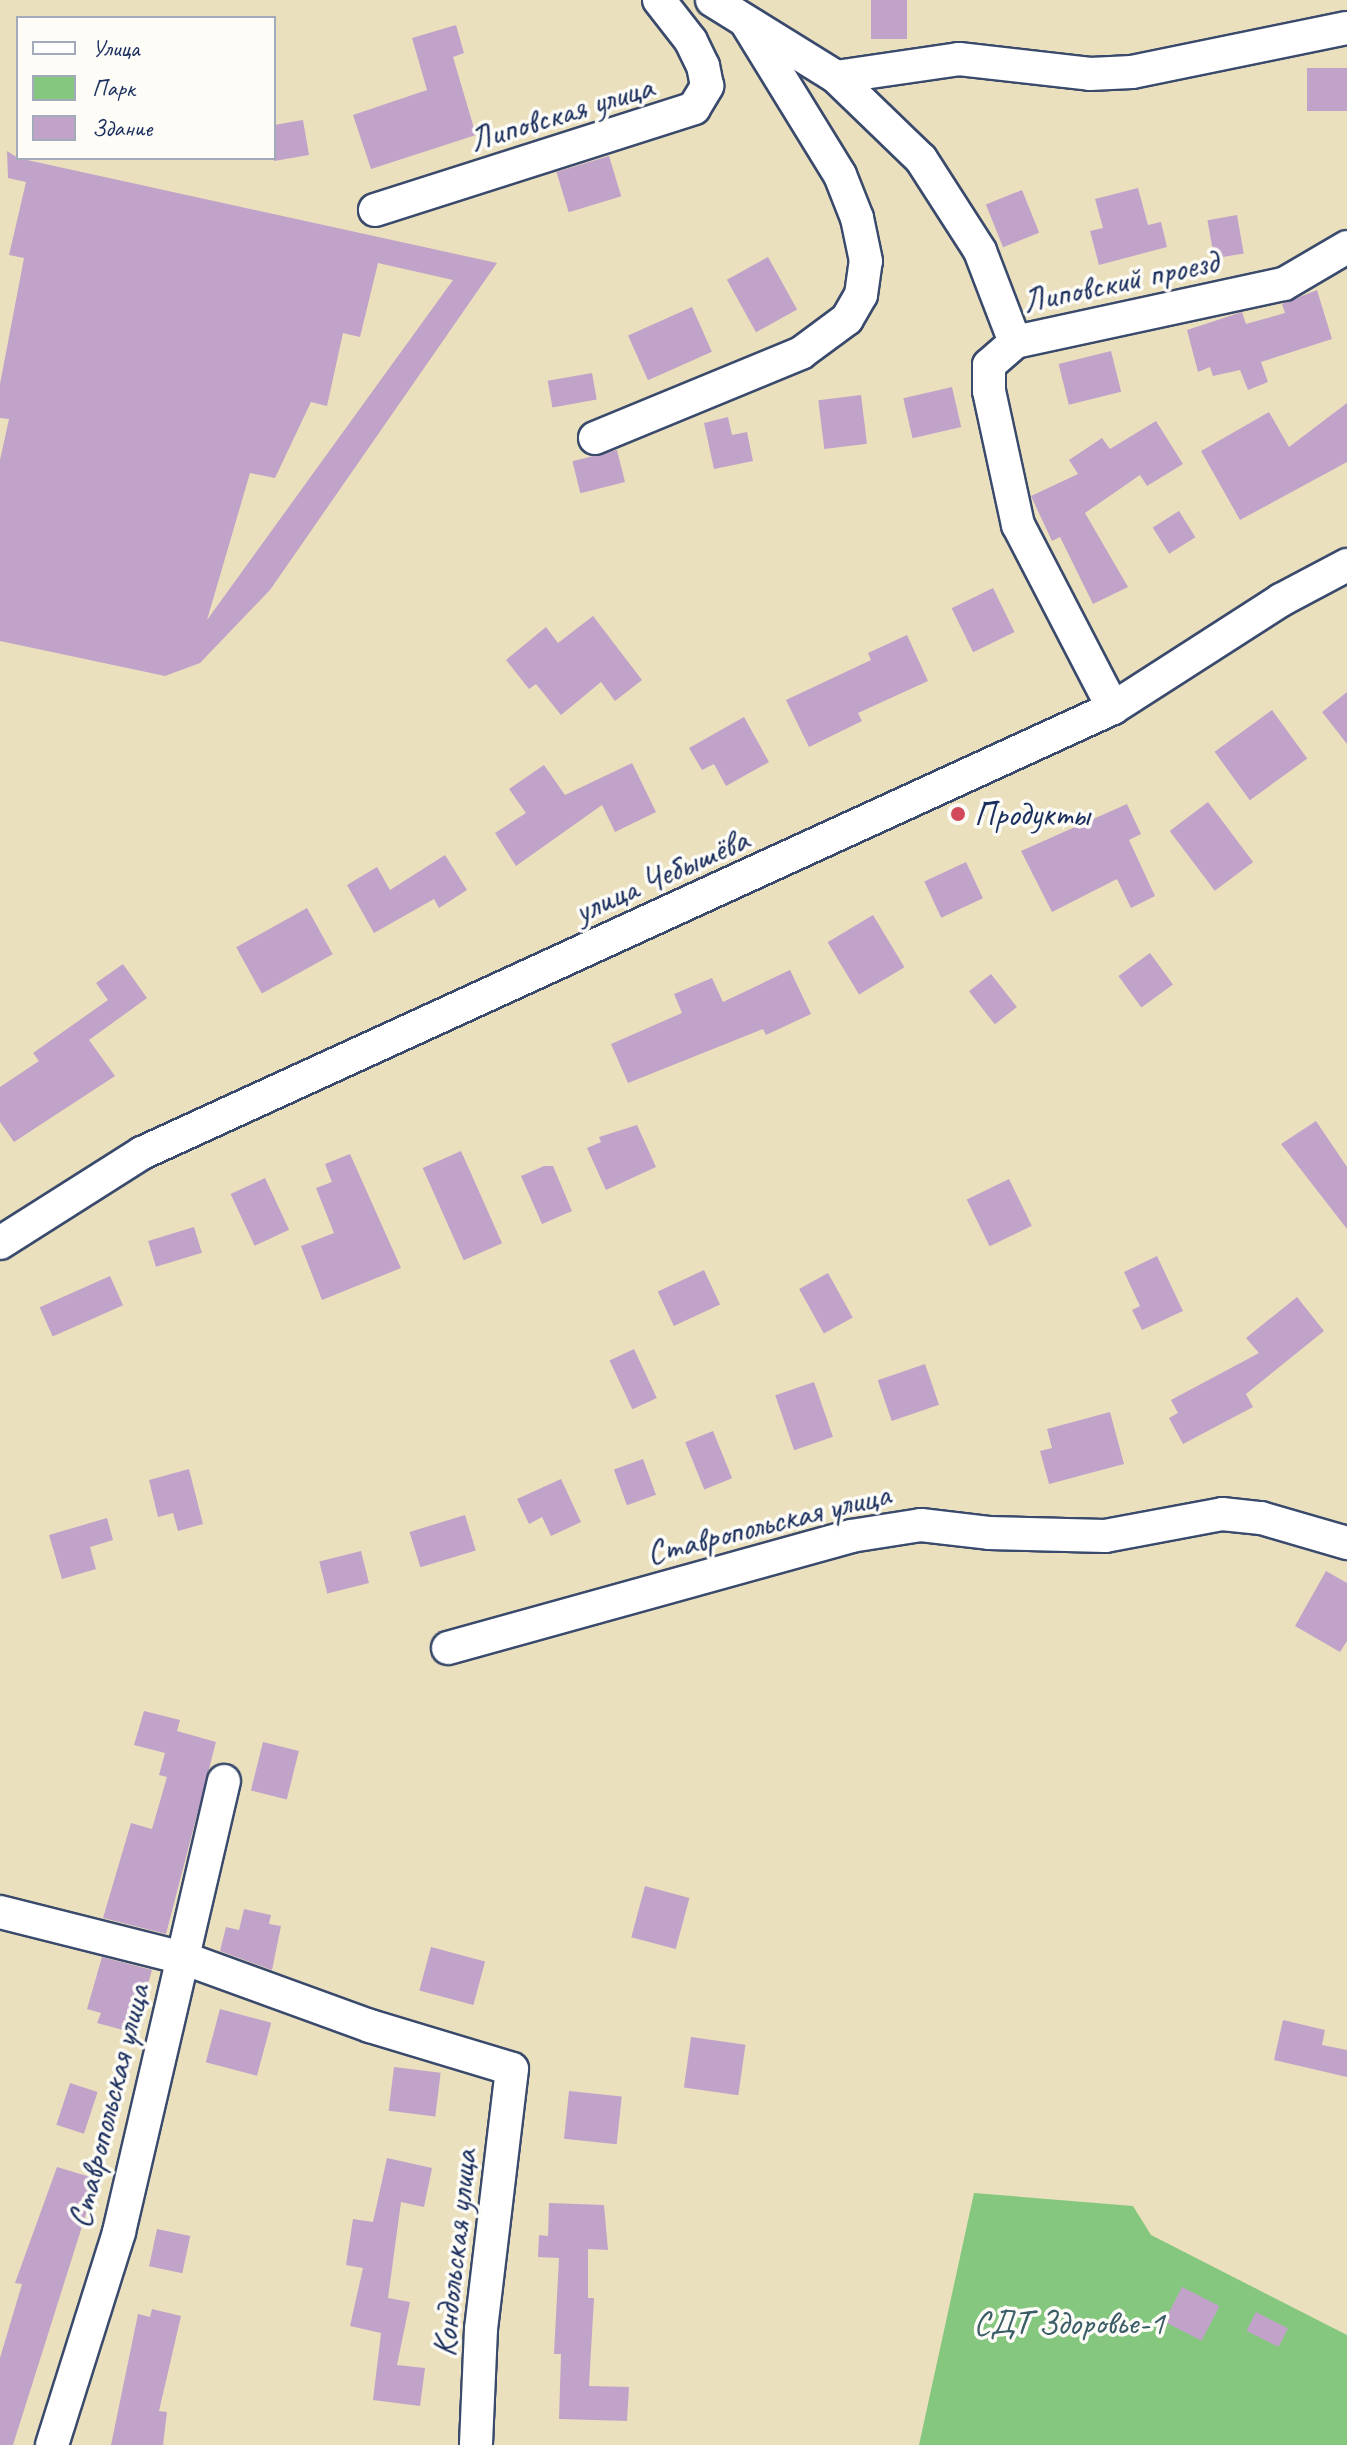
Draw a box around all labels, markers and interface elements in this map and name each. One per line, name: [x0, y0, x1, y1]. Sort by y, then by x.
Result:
legend: [16, 16, 276, 160]
text: Улица: [92, 33, 140, 63]
street label: Липовская улица: [463, 65, 659, 161]
text: Парк: [92, 73, 135, 103]
text: Здание: [92, 113, 152, 143]
street label: Липовский проезд: [1019, 240, 1221, 322]
place label: Продукты: [974, 794, 1089, 834]
marker: Продукты: [949, 805, 967, 823]
street label: улица Чебышёва: [568, 819, 754, 931]
street label: Ставропольская улица: [641, 1473, 895, 1573]
street label: Ставропольская улица: [58, 1979, 158, 2233]
street label: Кондольская улица: [423, 2147, 485, 2359]
park label: СДТ Здоровье-1: [973, 2303, 1165, 2343]

